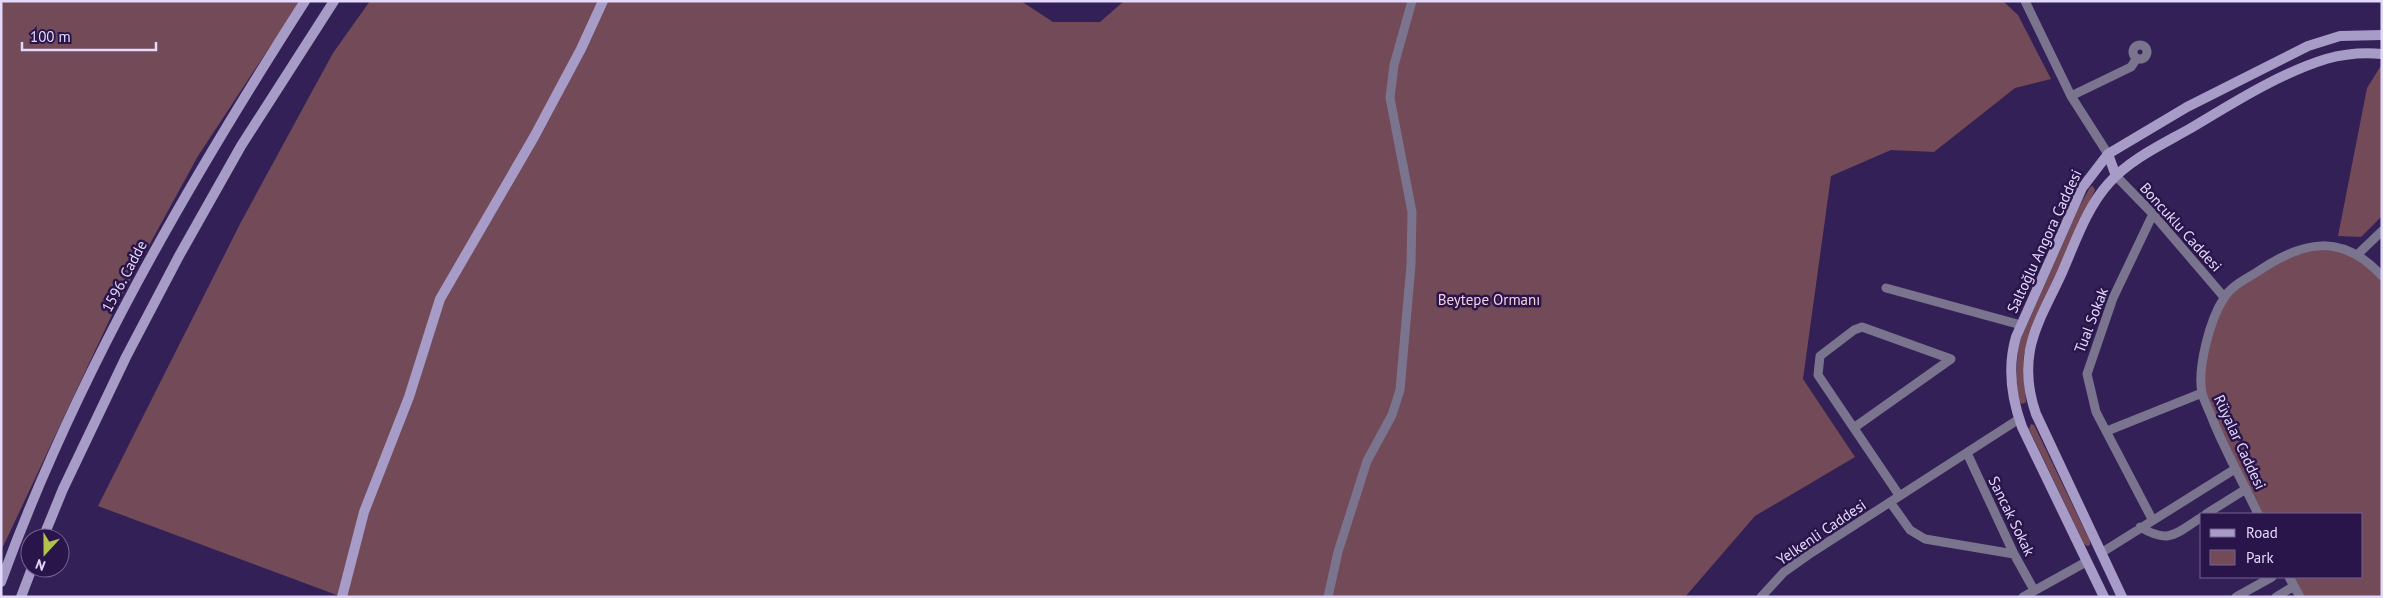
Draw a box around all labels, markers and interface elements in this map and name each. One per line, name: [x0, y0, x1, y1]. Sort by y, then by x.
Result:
scale bar: [22, 20, 156, 52]
text: 100 m: [30, 27, 71, 46]
street label: Saltoğlu Angora Caddesi: [2002, 166, 2086, 316]
street label: Boncuklu Caddesi: [2136, 179, 2226, 275]
street label: 1596. Cadde: [97, 237, 151, 315]
street label: Tual Sokak: [2070, 284, 2112, 355]
park label: Beytepe Ormanı: [1438, 290, 1540, 309]
street label: Rüyalar Caddesi: [2210, 392, 2270, 492]
street label: Sancak Sokak: [1985, 473, 2040, 560]
street label: Yelkenli Caddesi: [1772, 495, 1870, 569]
legend: [2200, 513, 2363, 578]
text: Road: [2246, 523, 2278, 542]
north arrow: [20, 528, 70, 578]
text: Park: [2246, 548, 2274, 567]
text: N: [33, 555, 48, 575]

